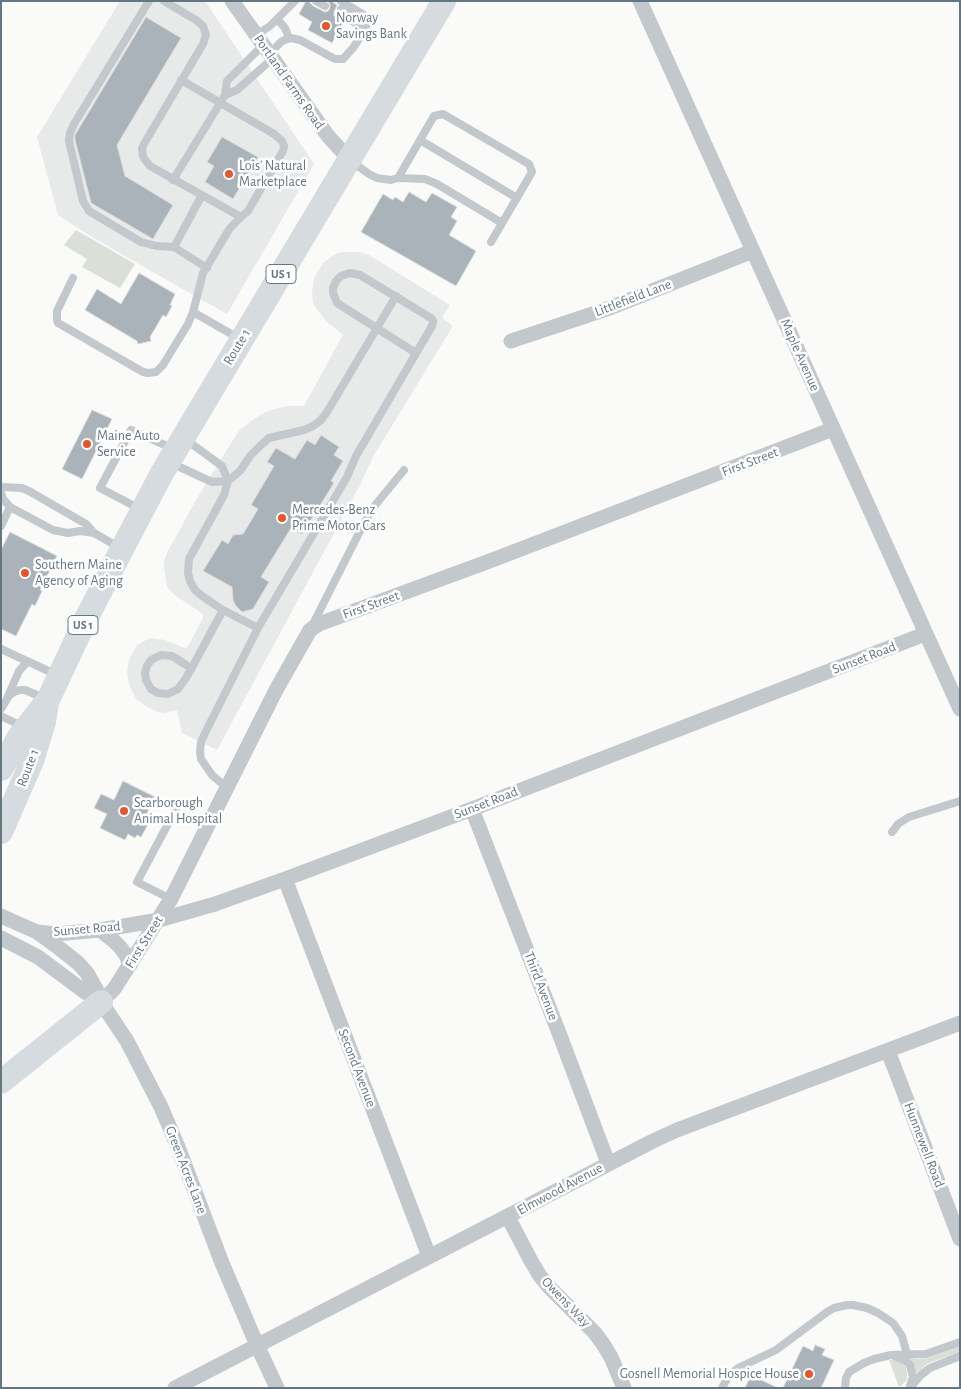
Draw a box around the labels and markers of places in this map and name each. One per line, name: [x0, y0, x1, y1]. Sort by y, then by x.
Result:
place label: Norway Savings Bank: [336, 10, 407, 42]
marker: Norway Savings Bank: [320, 20, 332, 32]
place label: Lois' Natural Marketplace: [239, 158, 307, 190]
marker: Lois' Natural Marketplace: [223, 168, 235, 180]
place label: Maine Auto Service: [97, 428, 160, 461]
marker: Maine Auto Service: [81, 438, 93, 450]
place label: Mercedes-Benz Prime Motor Cars: [292, 502, 386, 534]
marker: Mercedes-Benz Prime Motor Cars: [276, 512, 288, 524]
place label: Southern Maine Agency of Aging: [35, 557, 123, 590]
marker: Southern Maine Agency of Aging: [19, 567, 31, 579]
place label: Scarborough Animal Hospital: [134, 795, 222, 828]
marker: Scarborough Animal Hospital: [118, 805, 130, 817]
place label: Gosnell Memorial Hospice House: [620, 1366, 799, 1382]
marker: Gosnell Memorial Hospice House: [803, 1368, 815, 1380]

